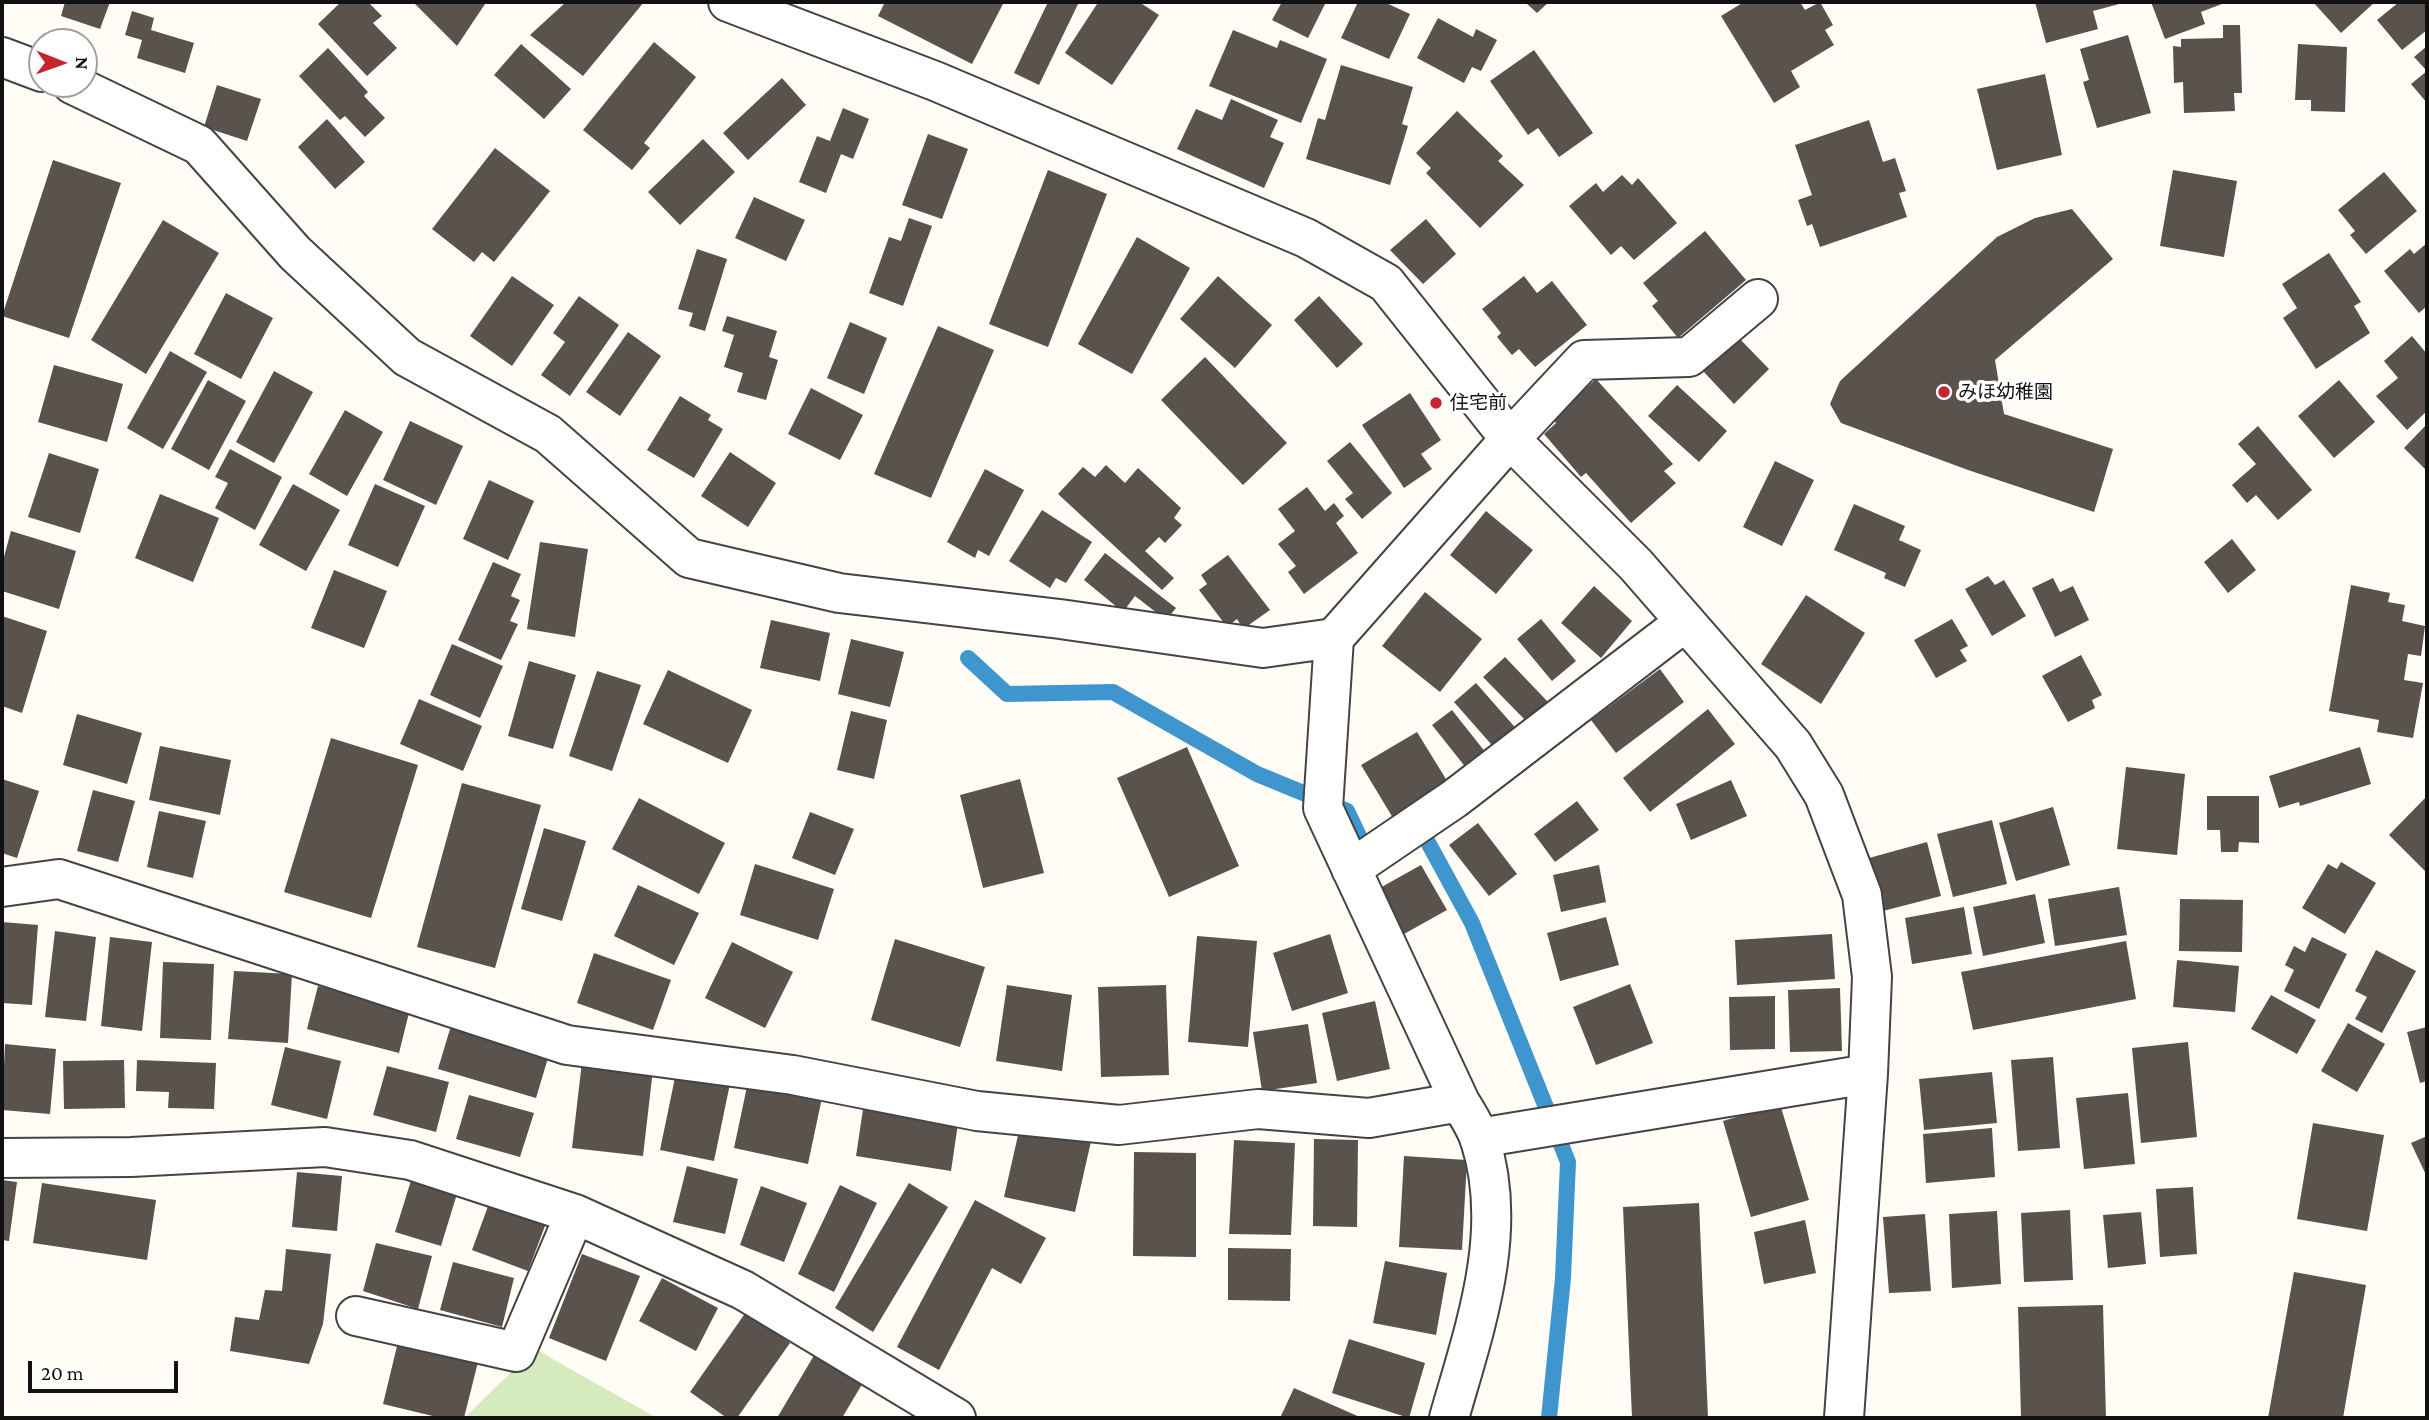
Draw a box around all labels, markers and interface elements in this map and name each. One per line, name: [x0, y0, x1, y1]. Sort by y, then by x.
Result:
north arrow: [28, 28, 98, 98]
text: N: [72, 57, 93, 70]
place label: みほ幼稚園: [1958, 381, 2053, 403]
marker: みほ幼稚園: [1936, 384, 1952, 400]
place label: 住宅前: [1450, 392, 1507, 414]
marker: 住宅前: [1428, 395, 1444, 411]
scale bar: [32, 1346, 182, 1390]
text: 20 m: [41, 1361, 84, 1385]

